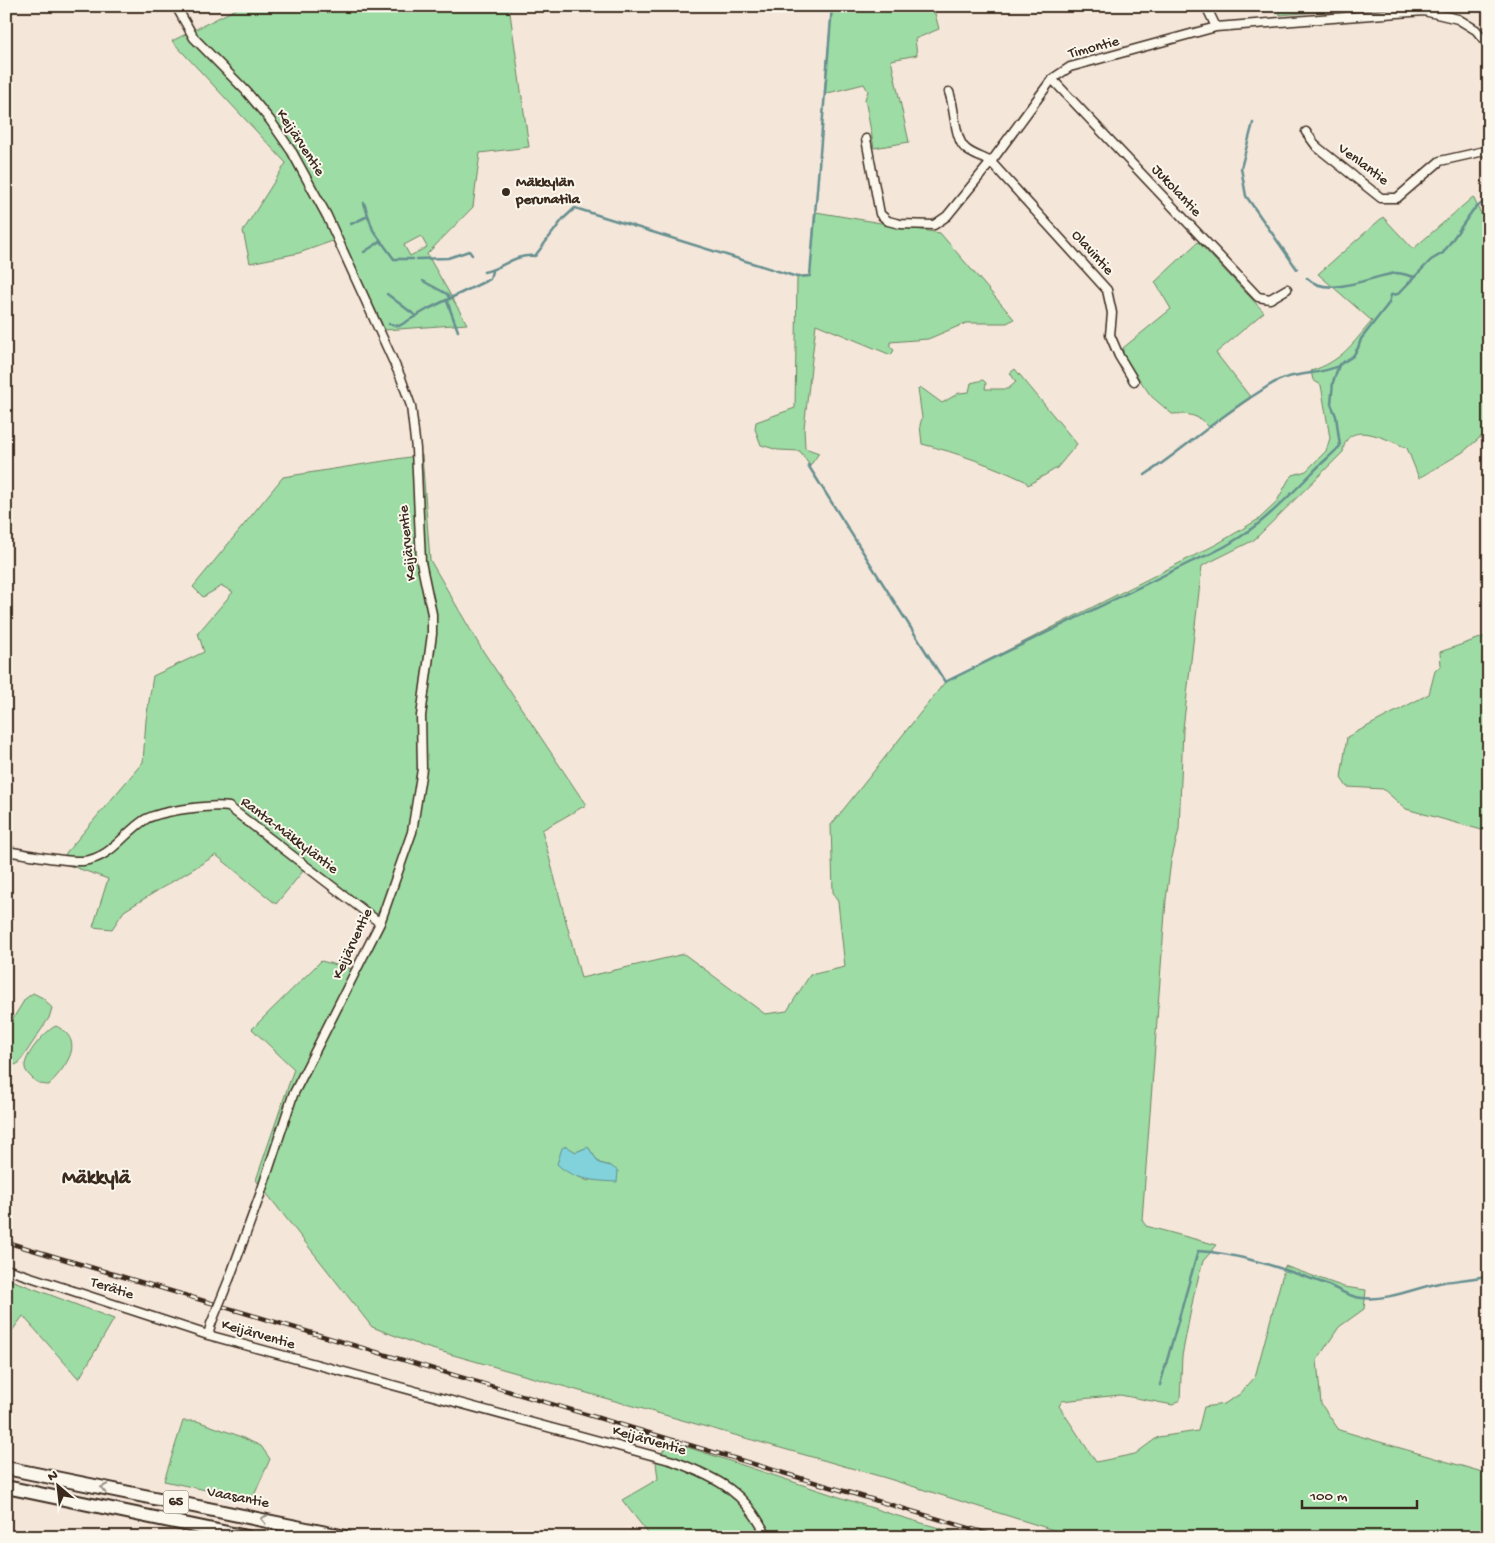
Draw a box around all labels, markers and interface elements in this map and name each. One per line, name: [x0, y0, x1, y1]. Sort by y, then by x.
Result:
street label: Timontie: [1066, 33, 1122, 64]
street label: Keijärventie: [272, 106, 328, 180]
street label: Venlantie: [1333, 139, 1392, 190]
street label: Jukolantie: [1147, 161, 1205, 221]
place label: Mäkkylän perunatila: [515, 174, 581, 209]
marker: Mäkkylän perunatila: [500, 186, 512, 198]
street label: Olavintie: [1067, 227, 1117, 280]
street label: Keijärventie: [395, 504, 421, 582]
street label: Ranta-Mäkkyläntie: [237, 793, 342, 879]
street label: Keijärventie: [329, 906, 377, 982]
district label: Mäkkylä: [62, 1168, 131, 1191]
street label: Terätie: [87, 1273, 136, 1304]
street label: Keijärventie: [219, 1316, 297, 1354]
street label: Keijärventie: [610, 1422, 688, 1460]
north arrow: [32, 1460, 82, 1510]
text: N: [45, 1467, 61, 1486]
scale bar: [1302, 1478, 1418, 1510]
one-way arrow: [100, 1483, 109, 1494]
street label: Vaasantie: [204, 1483, 271, 1513]
text: 100 m: [1309, 1488, 1348, 1506]
road number: 65: [164, 1490, 188, 1514]
one-way arrow: [259, 1515, 268, 1525]

